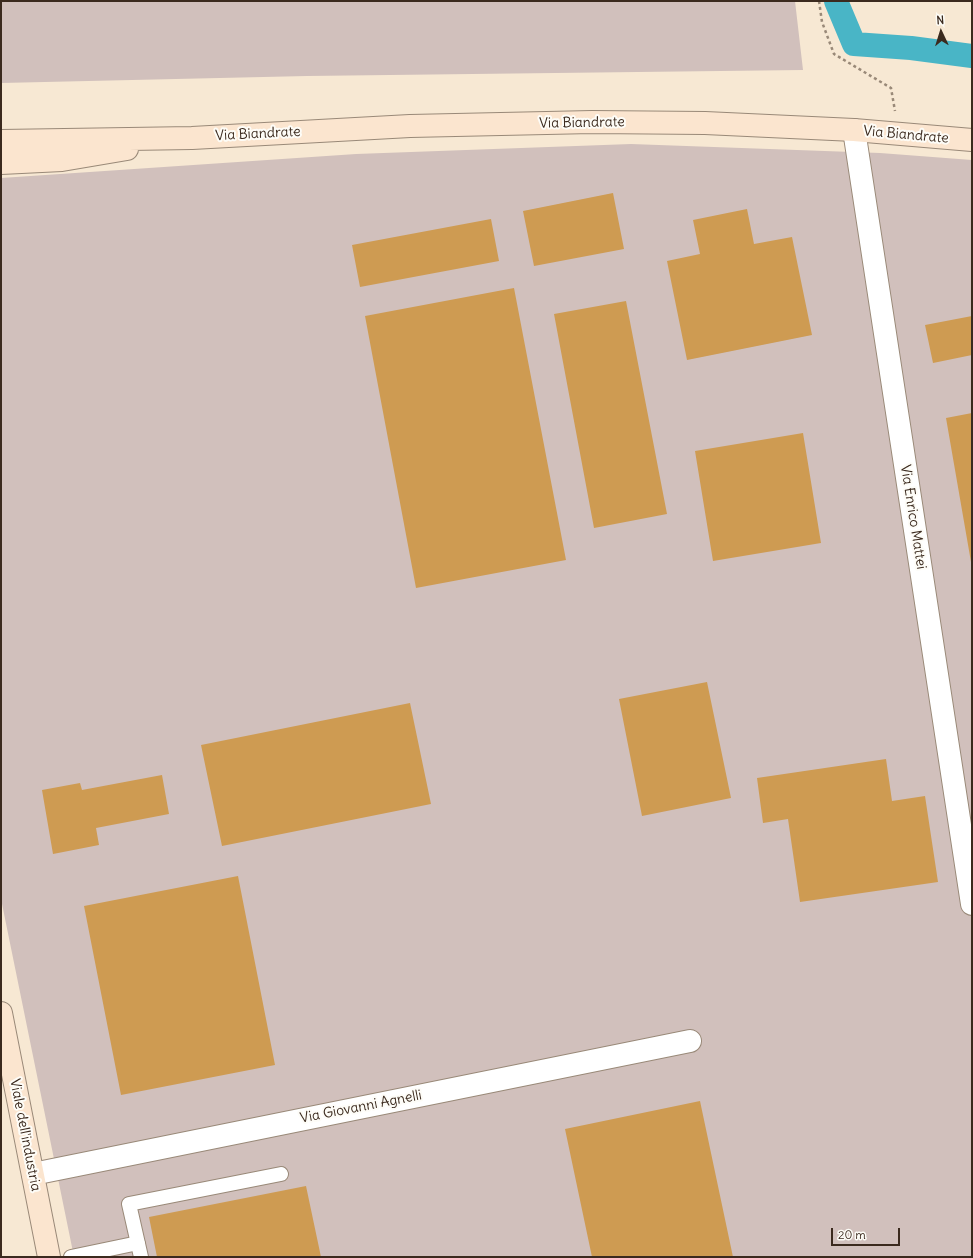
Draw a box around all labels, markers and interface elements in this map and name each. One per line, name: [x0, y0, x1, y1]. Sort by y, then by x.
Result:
north arrow: [921, 12, 961, 52]
text: N: [936, 13, 944, 27]
street label: Via Biandrate: [539, 114, 625, 132]
street label: Via Biandrate: [215, 123, 301, 145]
street label: Via Biandrate: [863, 123, 949, 147]
street label: Via Enrico Mattei: [896, 463, 930, 571]
street label: Viale dell'industria: [6, 1077, 44, 1193]
street label: Via Giovanni Agnelli: [299, 1087, 423, 1127]
scale bar: [833, 1220, 902, 1246]
text: 20 m: [838, 1227, 866, 1242]

